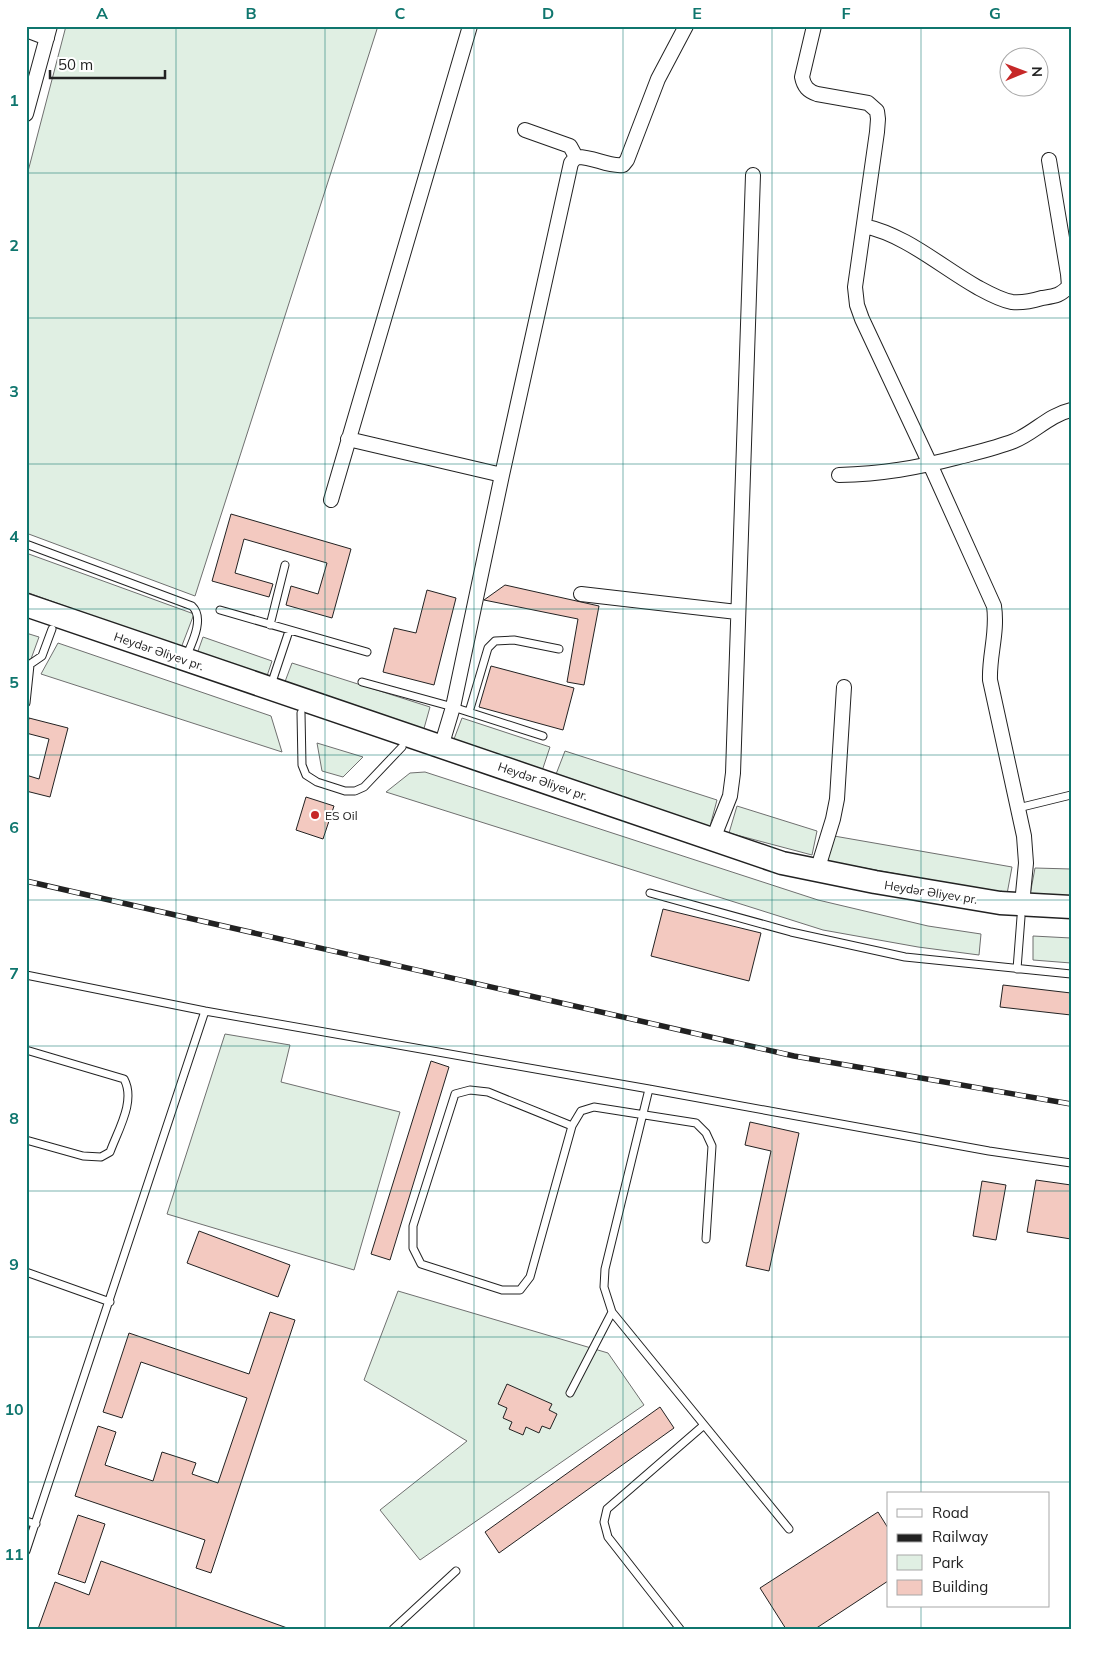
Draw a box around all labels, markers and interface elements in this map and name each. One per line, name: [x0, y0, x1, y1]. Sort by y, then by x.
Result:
text: A: [96, 3, 108, 23]
text: B: [245, 3, 257, 23]
text: C: [395, 3, 406, 23]
text: D: [542, 3, 554, 23]
text: E: [692, 3, 702, 23]
text: F: [841, 3, 851, 23]
text: G: [989, 3, 1001, 23]
scale bar: [50, 48, 165, 80]
north arrow: [1000, 48, 1050, 98]
text: 50 m: [58, 55, 93, 74]
text: N: [1028, 66, 1046, 77]
text: 1: [9, 90, 19, 110]
text: 2: [9, 235, 19, 255]
text: 3: [9, 381, 19, 401]
text: 4: [9, 526, 19, 546]
street label: Heydər Əliyev pr.: [112, 629, 206, 673]
text: 5: [9, 672, 19, 692]
street label: Heydər Əliyev pr.: [496, 759, 590, 803]
place label: ES Oil: [325, 808, 358, 823]
marker: ES Oil: [309, 809, 321, 821]
text: 6: [9, 817, 19, 837]
street label: Heydər Əliyev pr.: [883, 877, 979, 907]
text: 7: [9, 963, 19, 983]
text: 8: [9, 1108, 19, 1128]
text: 9: [9, 1254, 19, 1274]
text: 10: [4, 1399, 24, 1419]
legend: [887, 1492, 1050, 1608]
text: Road: [932, 1503, 969, 1522]
text: Railway: [932, 1527, 988, 1546]
text: 11: [4, 1544, 24, 1564]
text: Park: [932, 1553, 964, 1572]
text: Building: [932, 1577, 988, 1596]

